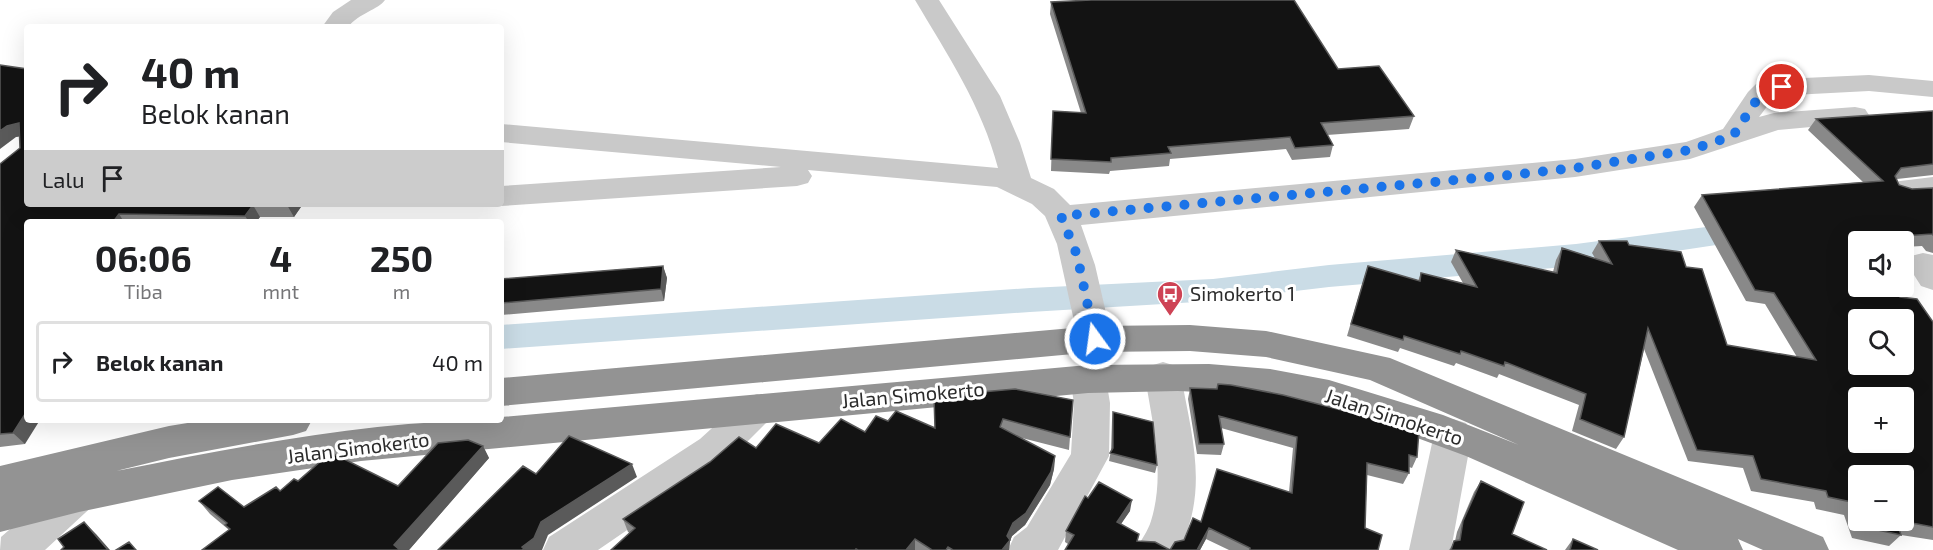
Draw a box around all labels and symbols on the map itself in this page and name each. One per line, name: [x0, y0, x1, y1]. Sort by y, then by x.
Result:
pin: [1756, 61, 1807, 112]
bus stop icon: Simokerto 1: [1155, 279, 1185, 317]
place label: Simokerto 1: [1190, 281, 1295, 305]
position arrow: [1063, 307, 1127, 371]
street label: Jalan Simokerto: [840, 376, 985, 412]
street label: Jalan Simokerto: [1322, 382, 1466, 450]
street label: Jalan Simokerto: [285, 426, 431, 468]

